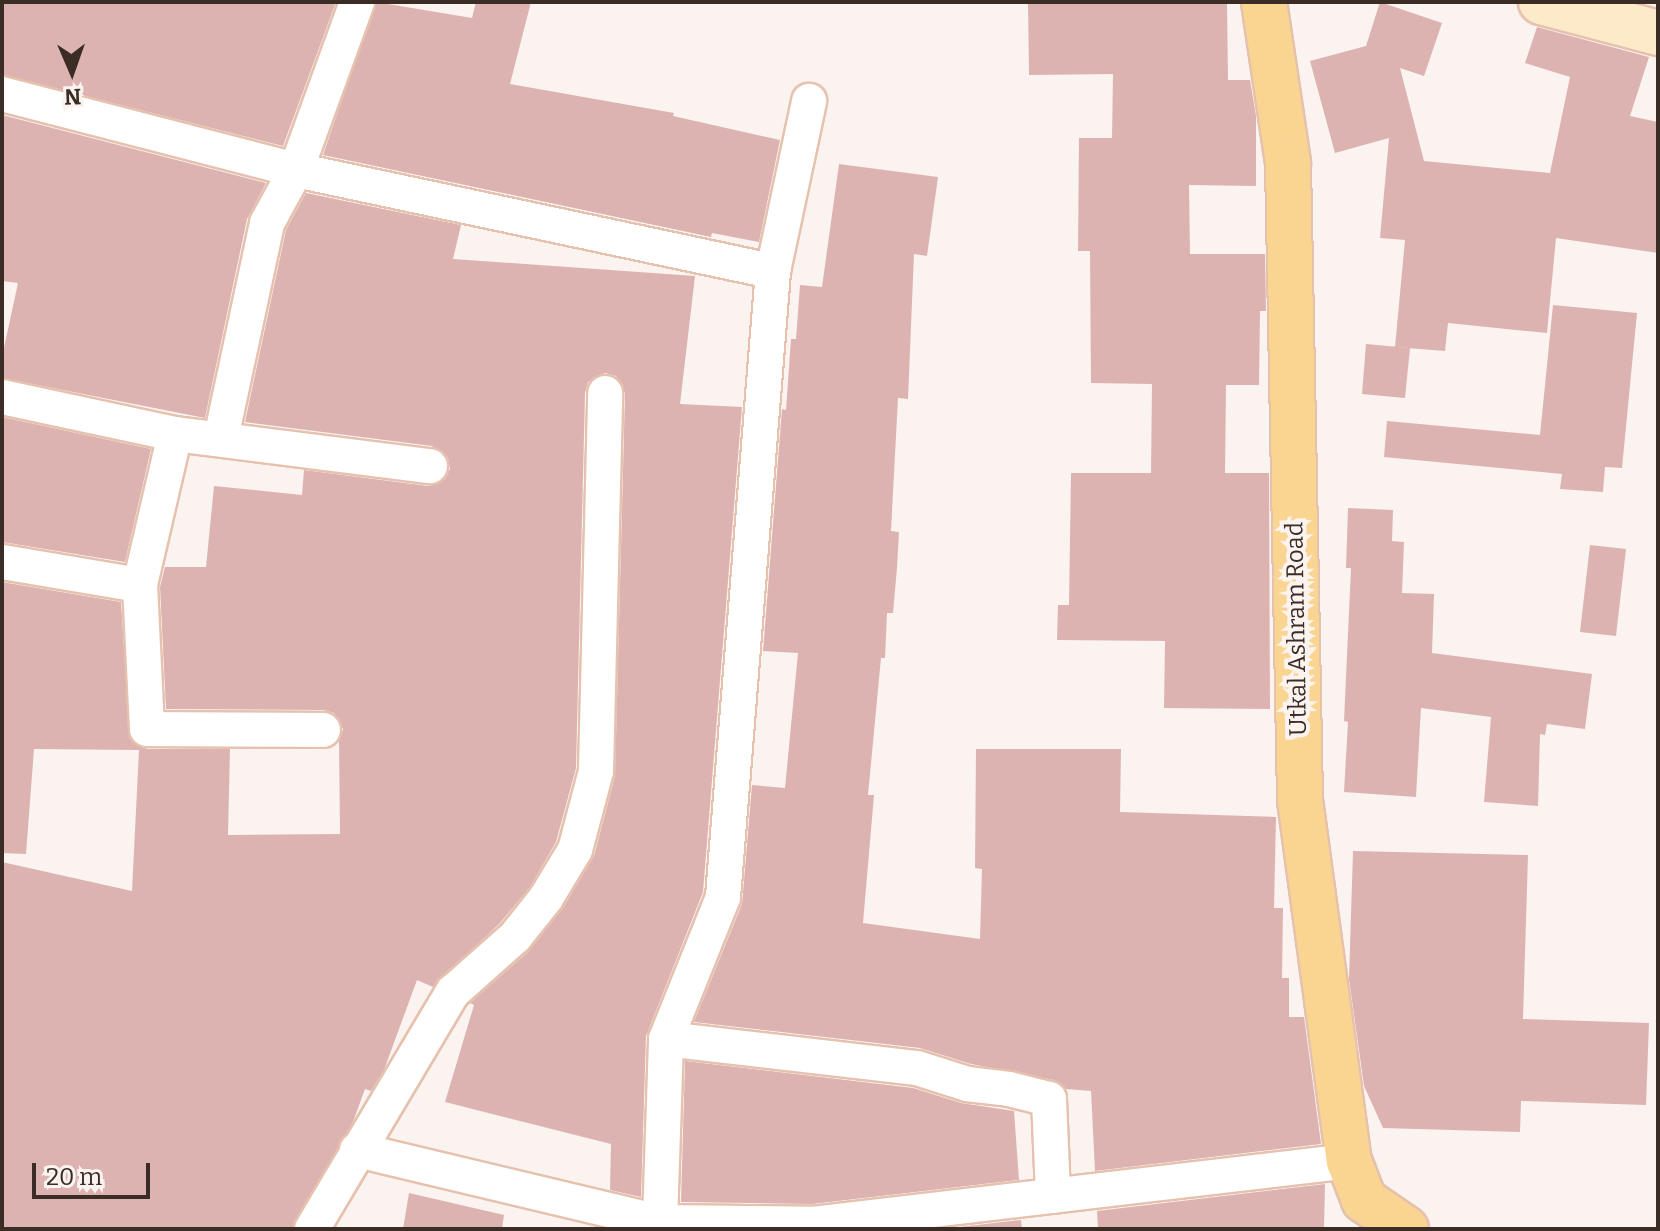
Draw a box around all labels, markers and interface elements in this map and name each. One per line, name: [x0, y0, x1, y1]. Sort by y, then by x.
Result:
north arrow: [32, 32, 112, 112]
text: N: [64, 83, 82, 110]
street label: Utkal Ashram Road: [1281, 522, 1313, 736]
scale bar: [36, 1147, 154, 1197]
text: 20 m: [46, 1163, 102, 1191]

